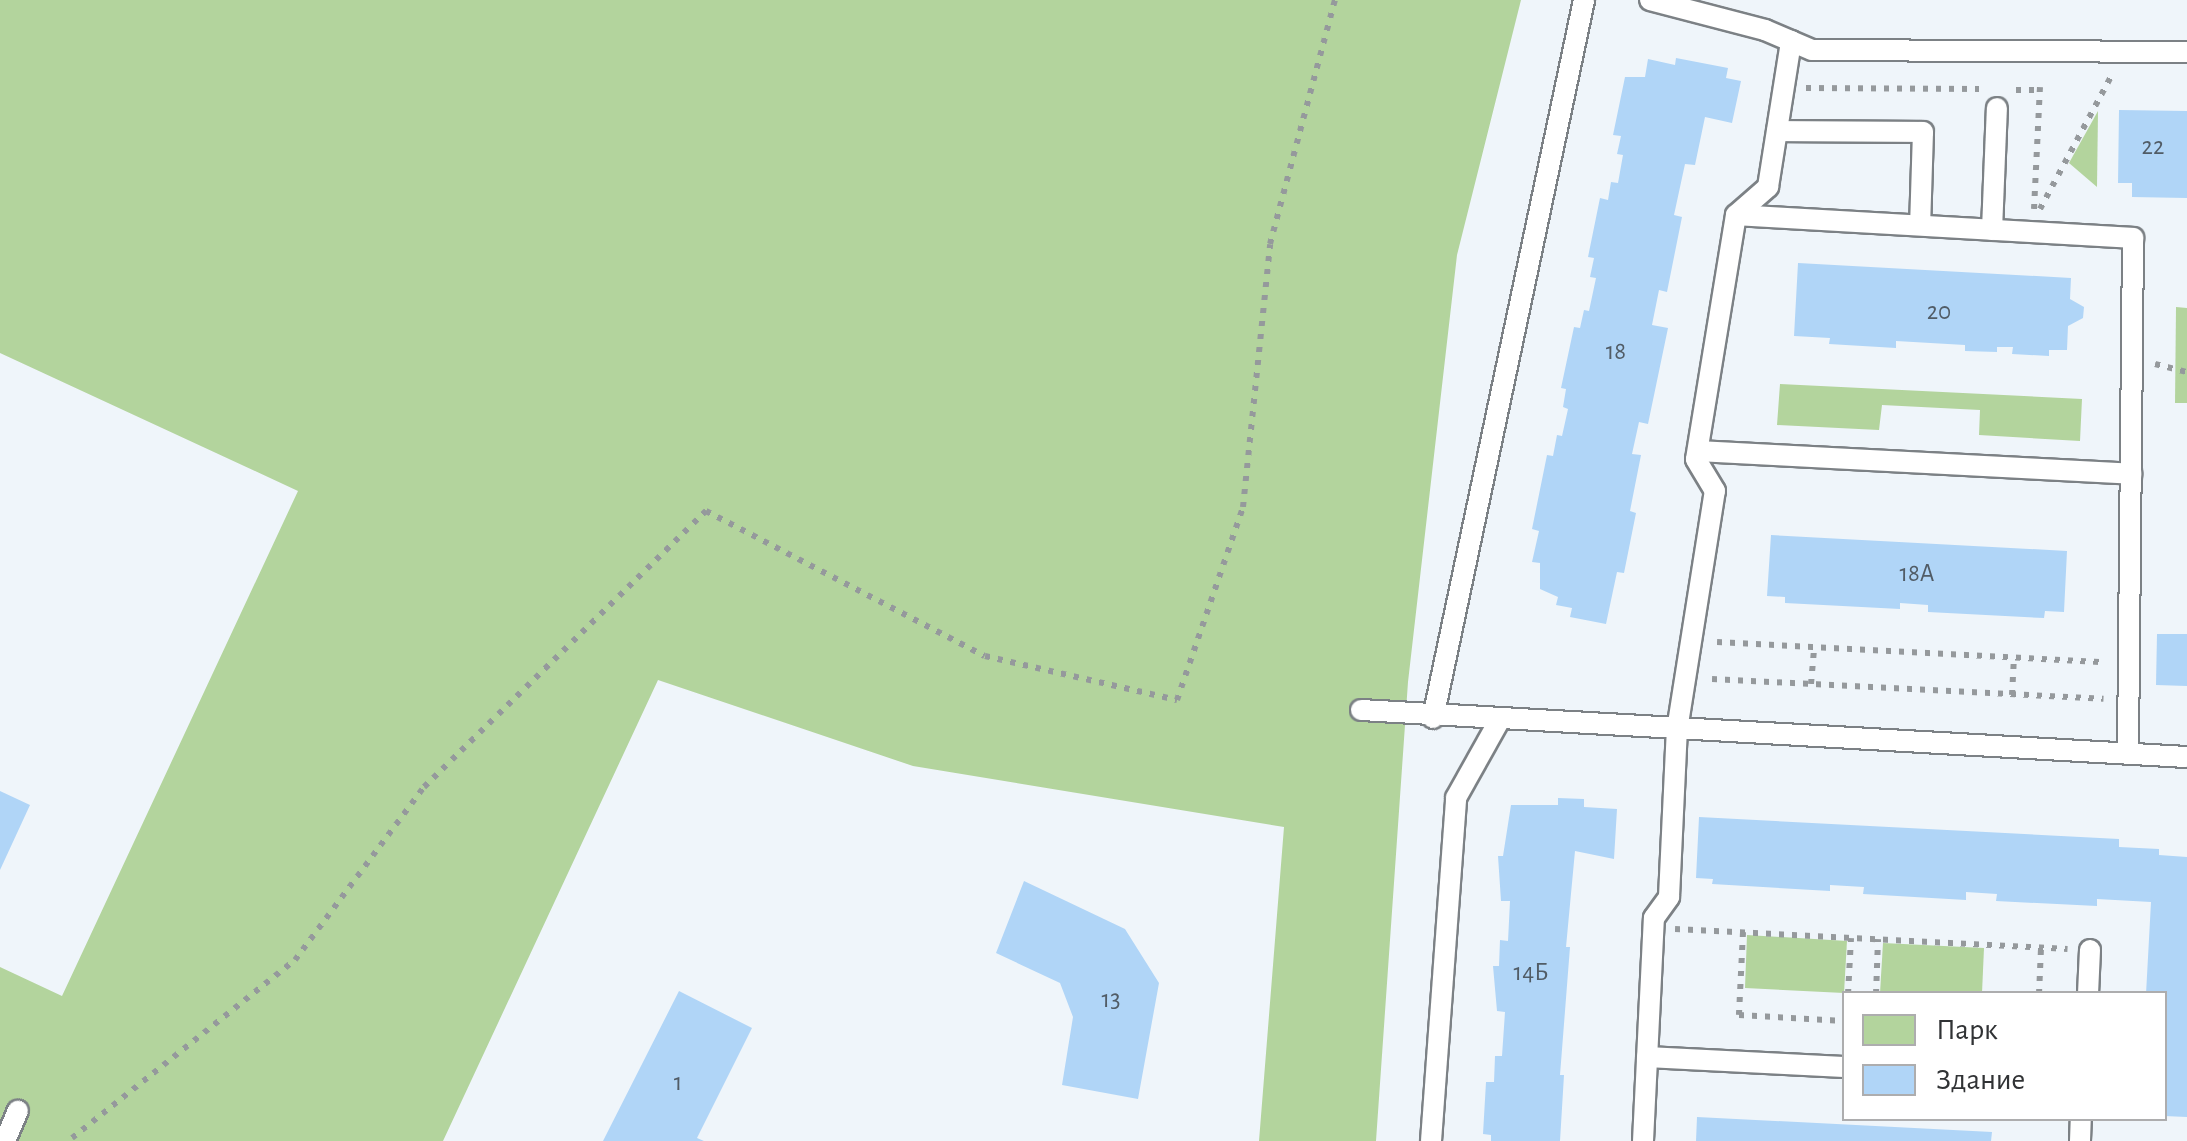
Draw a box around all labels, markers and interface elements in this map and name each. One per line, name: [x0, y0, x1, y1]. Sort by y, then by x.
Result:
house number: 22: [2142, 132, 2164, 162]
house number: 20: [1927, 297, 1951, 327]
house number: 18: [1606, 337, 1626, 367]
house number: 18А: [1899, 559, 1935, 589]
house number: 14Б: [1514, 958, 1548, 988]
house number: 13: [1102, 985, 1120, 1015]
legend: [1842, 991, 2167, 1121]
text: Парк: [1936, 1015, 1998, 1045]
text: Здание: [1936, 1065, 2025, 1095]
house number: 1: [674, 1068, 682, 1098]

